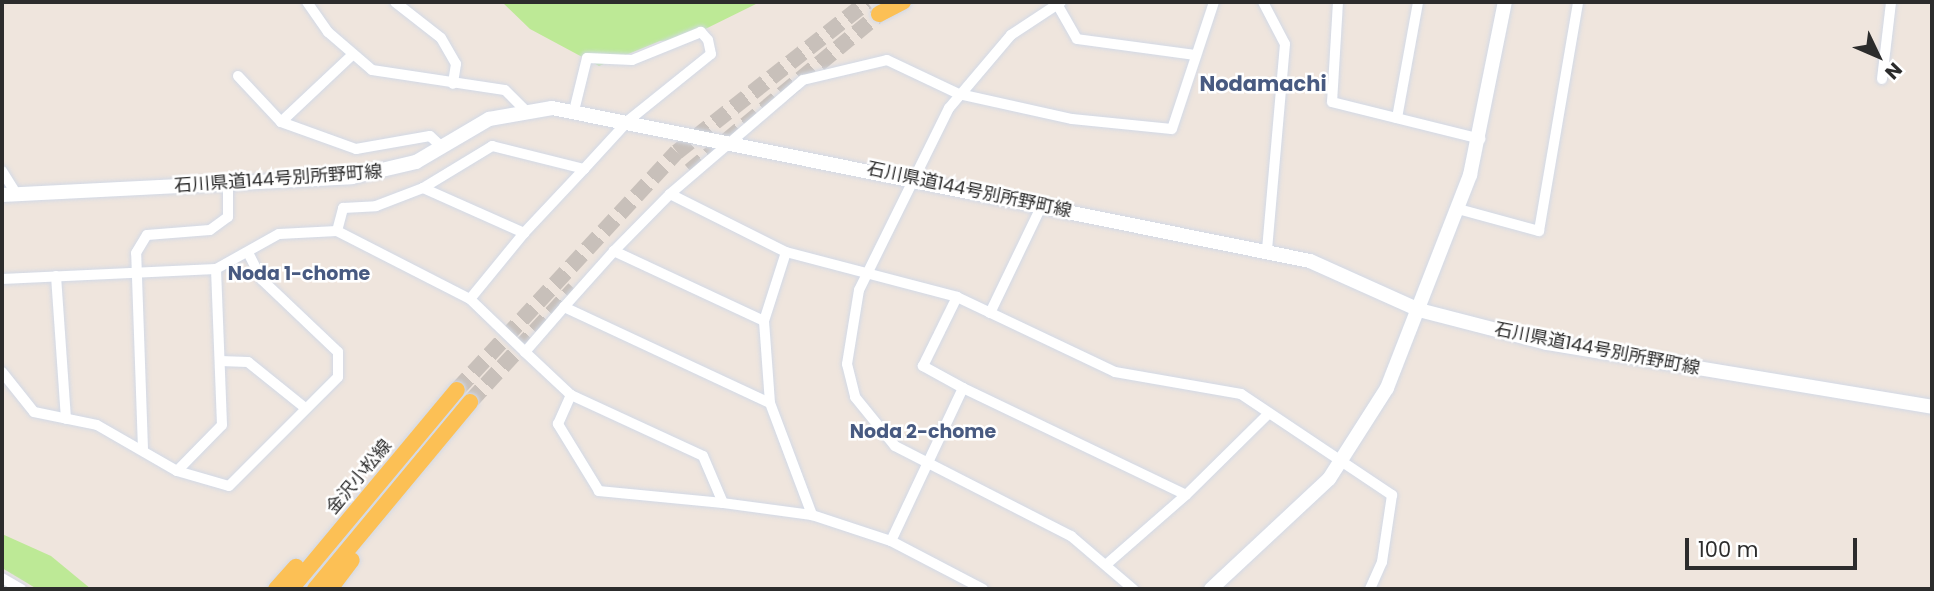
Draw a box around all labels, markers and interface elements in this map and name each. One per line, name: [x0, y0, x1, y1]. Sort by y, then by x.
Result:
north arrow: [1843, 21, 1913, 91]
text: N: [1879, 56, 1908, 85]
district label: Nodamachi: [1199, 71, 1327, 97]
street label: 石川県道144号別所野町線: [865, 158, 1073, 222]
street label: 石川県道144号別所野町線: [173, 161, 383, 197]
district label: Noda 1-chome: [228, 263, 370, 285]
street label: 石川県道144号別所野町線: [1493, 319, 1701, 379]
district label: Noda 2-chome: [850, 421, 996, 443]
street label: 金沢小松線: [322, 436, 396, 518]
scale bar: [1689, 524, 1860, 568]
text: 100 m: [1698, 535, 1758, 564]

